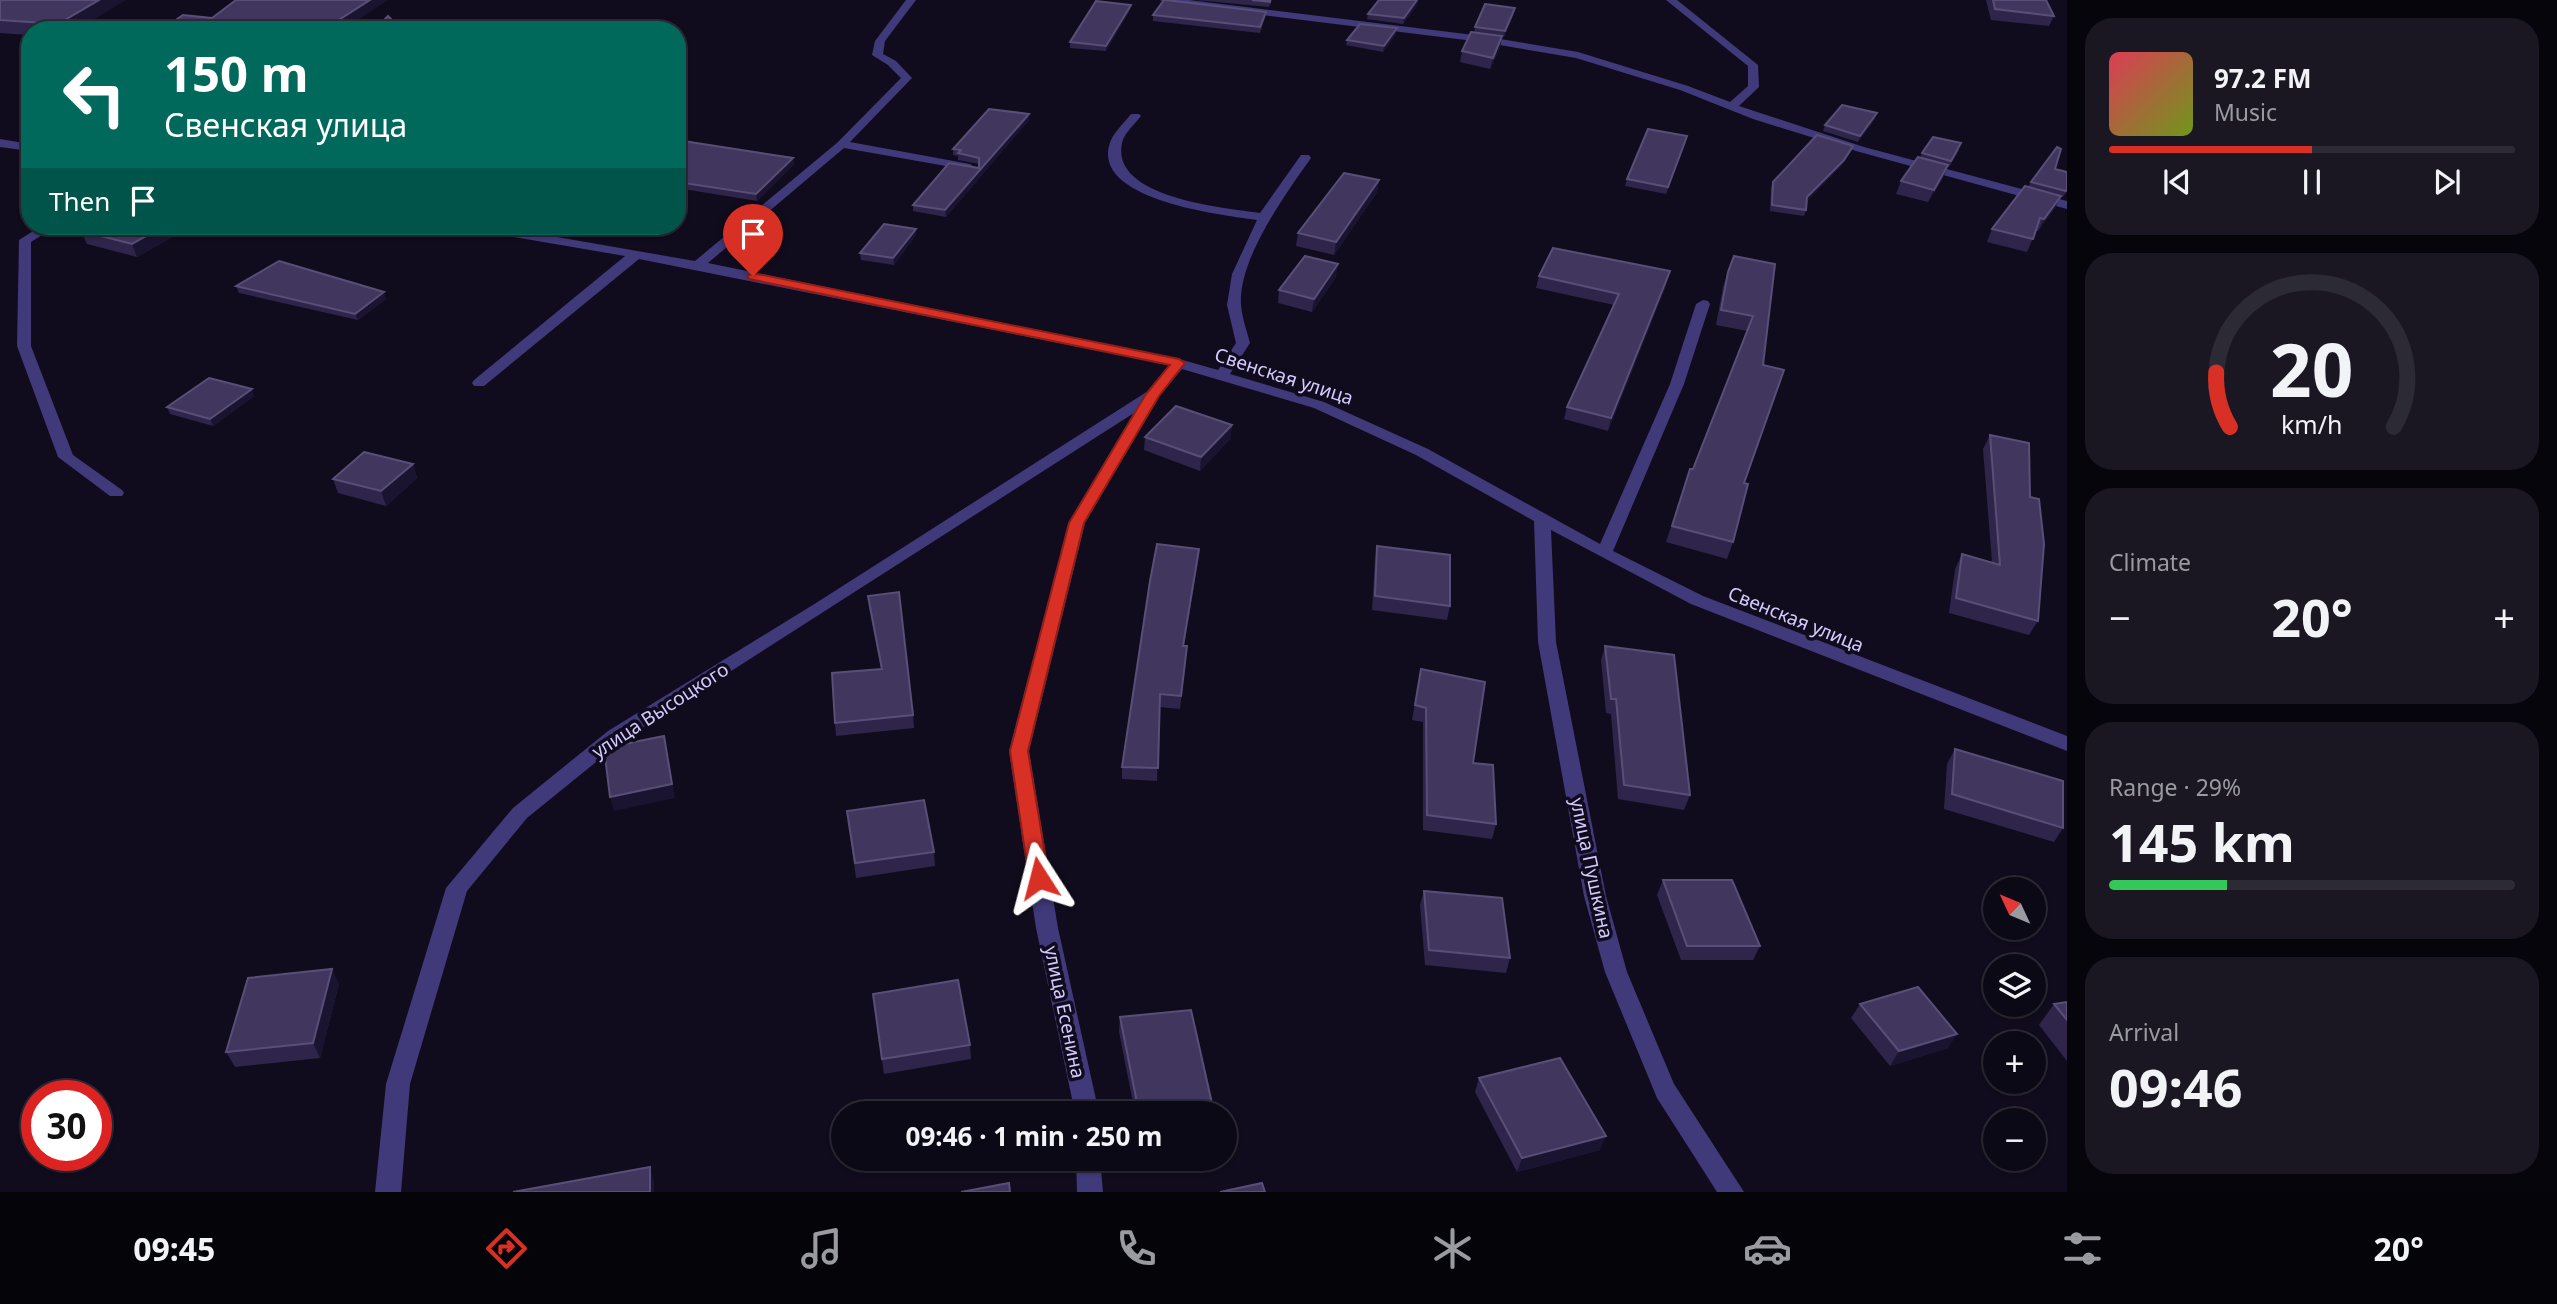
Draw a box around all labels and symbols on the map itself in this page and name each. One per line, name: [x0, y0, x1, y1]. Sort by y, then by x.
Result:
pin: [723, 204, 783, 276]
street label: Свенская улица: [1211, 341, 1357, 411]
street label: Свенская улица: [1724, 580, 1868, 658]
street label: улица Высоцкого: [587, 656, 733, 764]
street label: улица Пушкина: [1564, 795, 1620, 941]
position arrow: [1002, 841, 1076, 915]
north arrow: [1983, 877, 2046, 940]
street label: улица Есенина: [1038, 943, 1092, 1081]
speed limit sign: 30: [21, 1080, 112, 1171]

